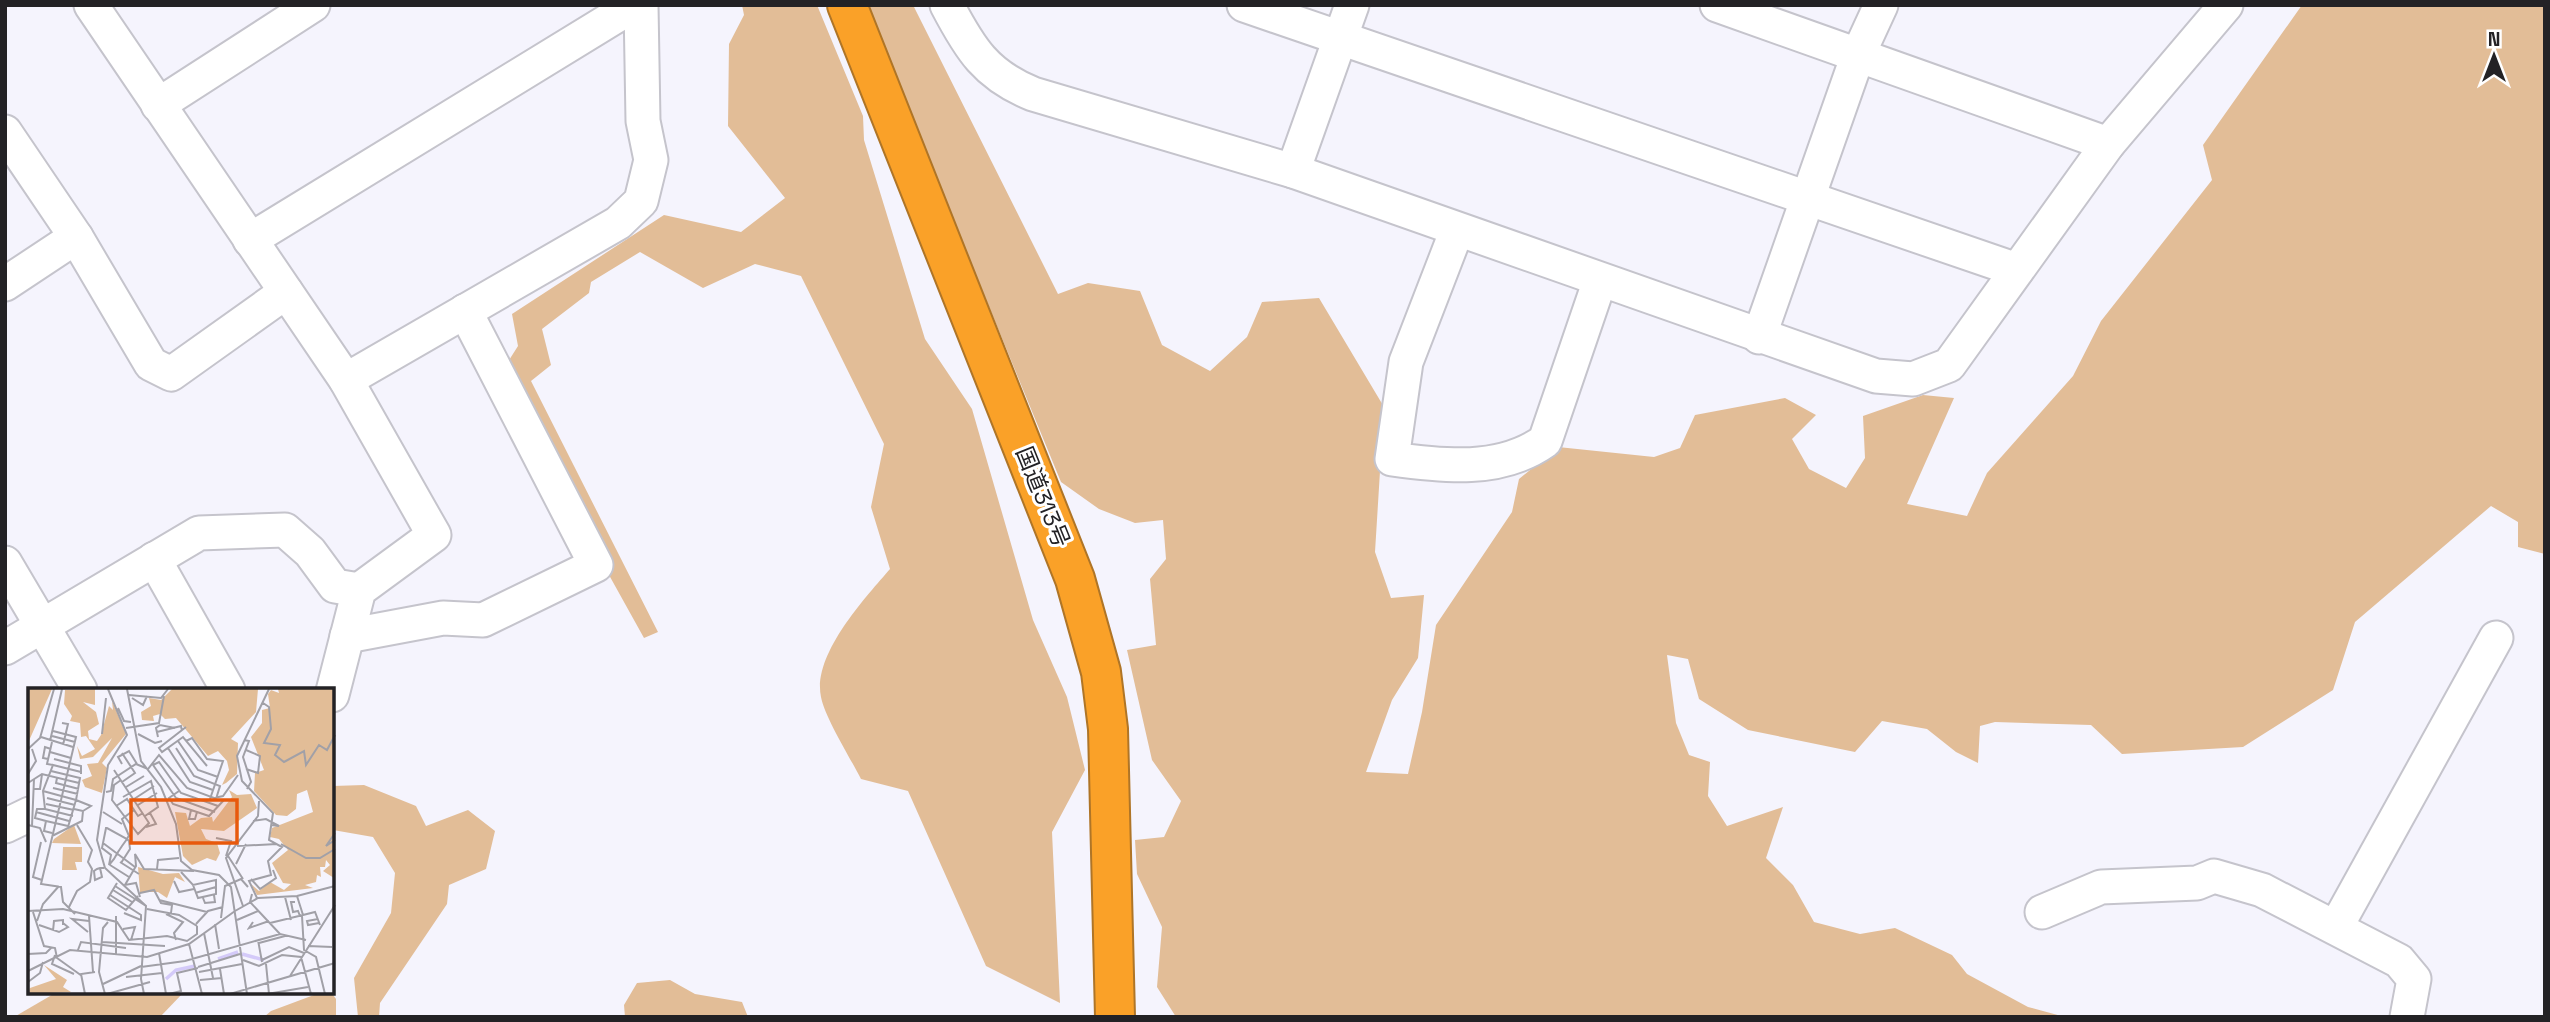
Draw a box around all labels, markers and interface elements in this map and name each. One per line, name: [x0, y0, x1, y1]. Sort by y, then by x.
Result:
north arrow: [2459, 21, 2529, 91]
text: N: [2488, 27, 2500, 52]
street label: 国道313号: [1009, 442, 1077, 552]
inset map: [28, 688, 334, 994]

